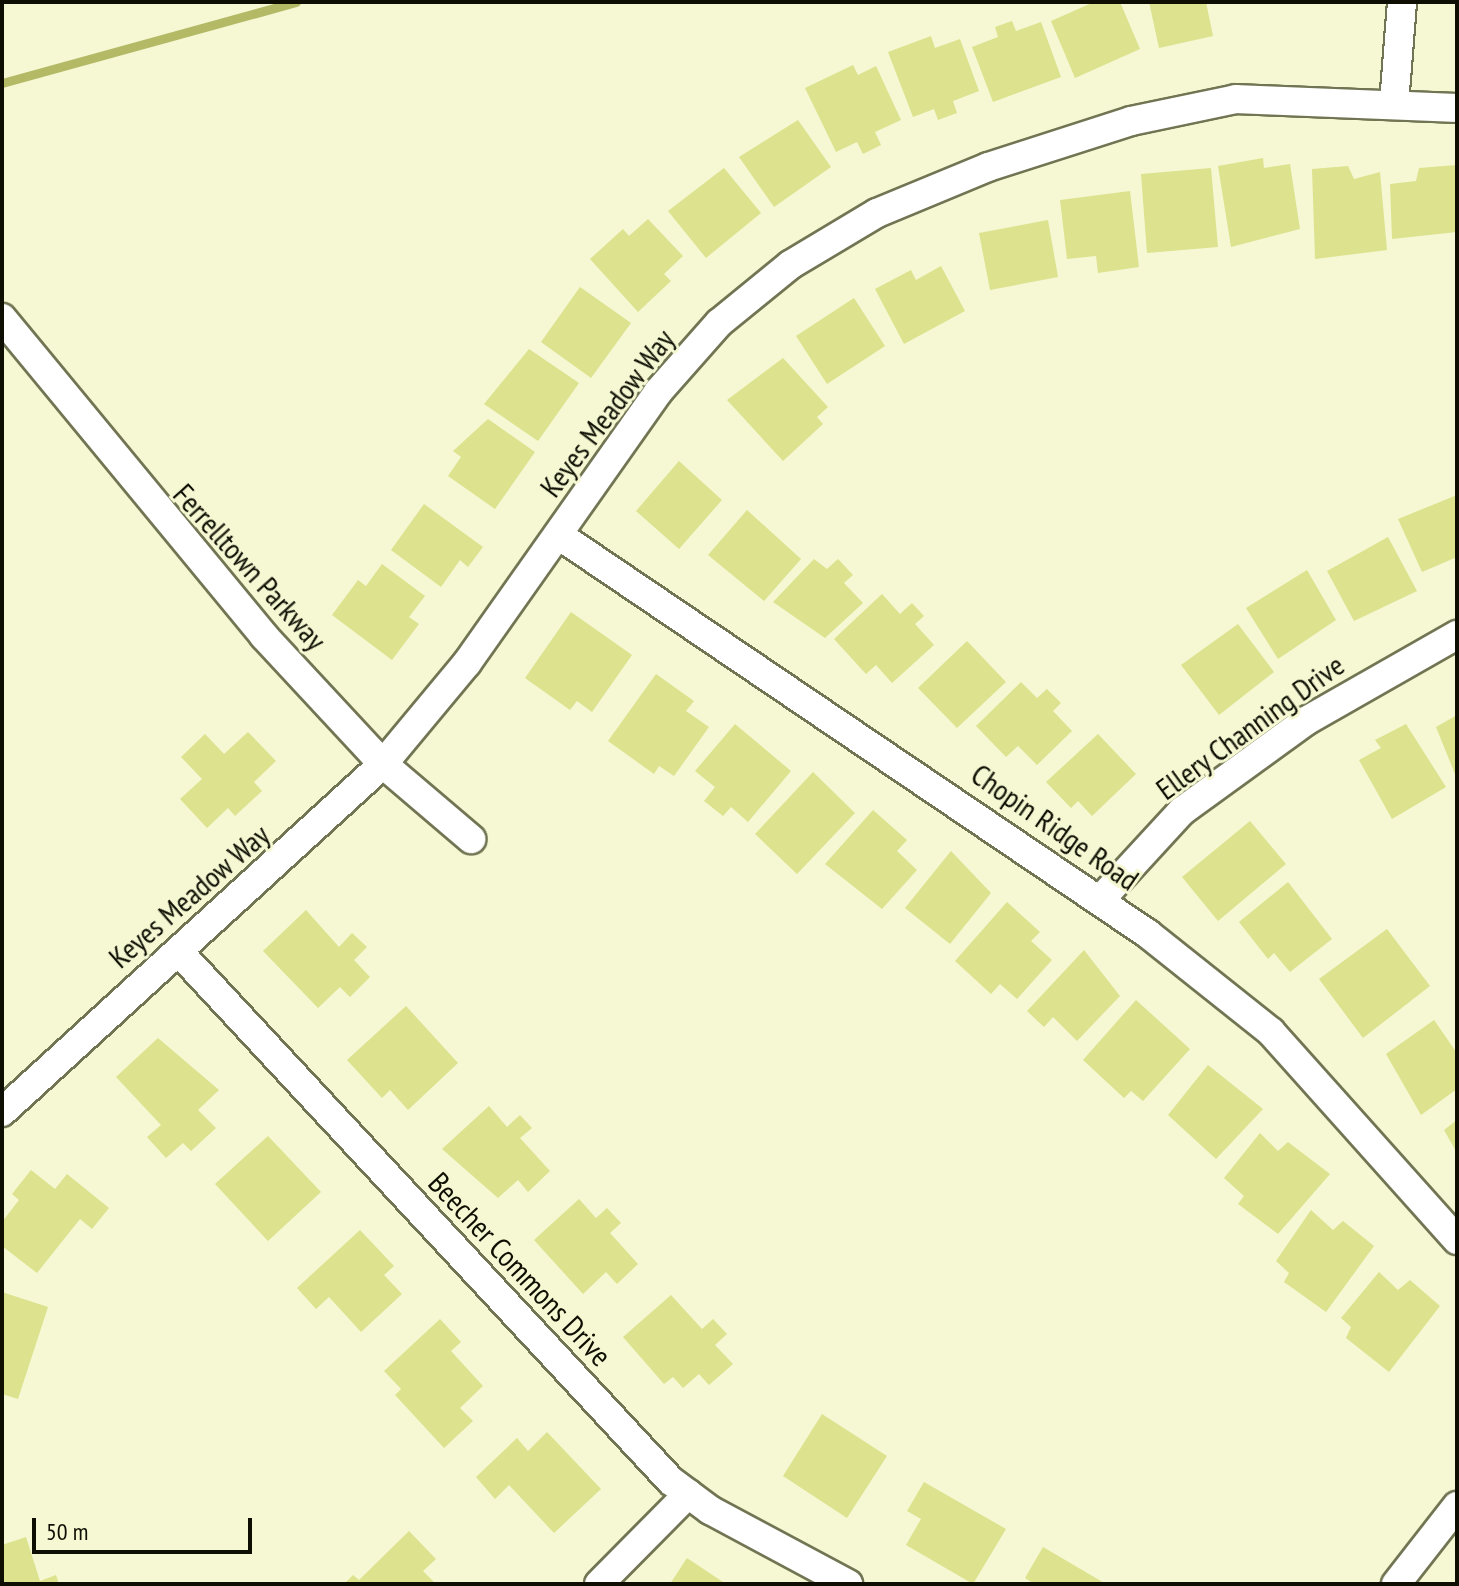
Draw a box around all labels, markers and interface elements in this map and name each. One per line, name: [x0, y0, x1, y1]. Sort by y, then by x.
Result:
street label: Keyes Meadow Way: [532, 322, 682, 504]
street label: Ferrelltown Parkway: [166, 477, 334, 657]
street label: Ellery Channing Drive: [1149, 647, 1351, 807]
street label: Chopin Ridge Road: [964, 756, 1146, 898]
street label: Keyes Meadow Way: [101, 816, 277, 976]
street label: Beecher Commons Drive: [421, 1165, 619, 1373]
scale bar: [36, 1502, 256, 1552]
text: 50 m: [46, 1516, 88, 1547]

